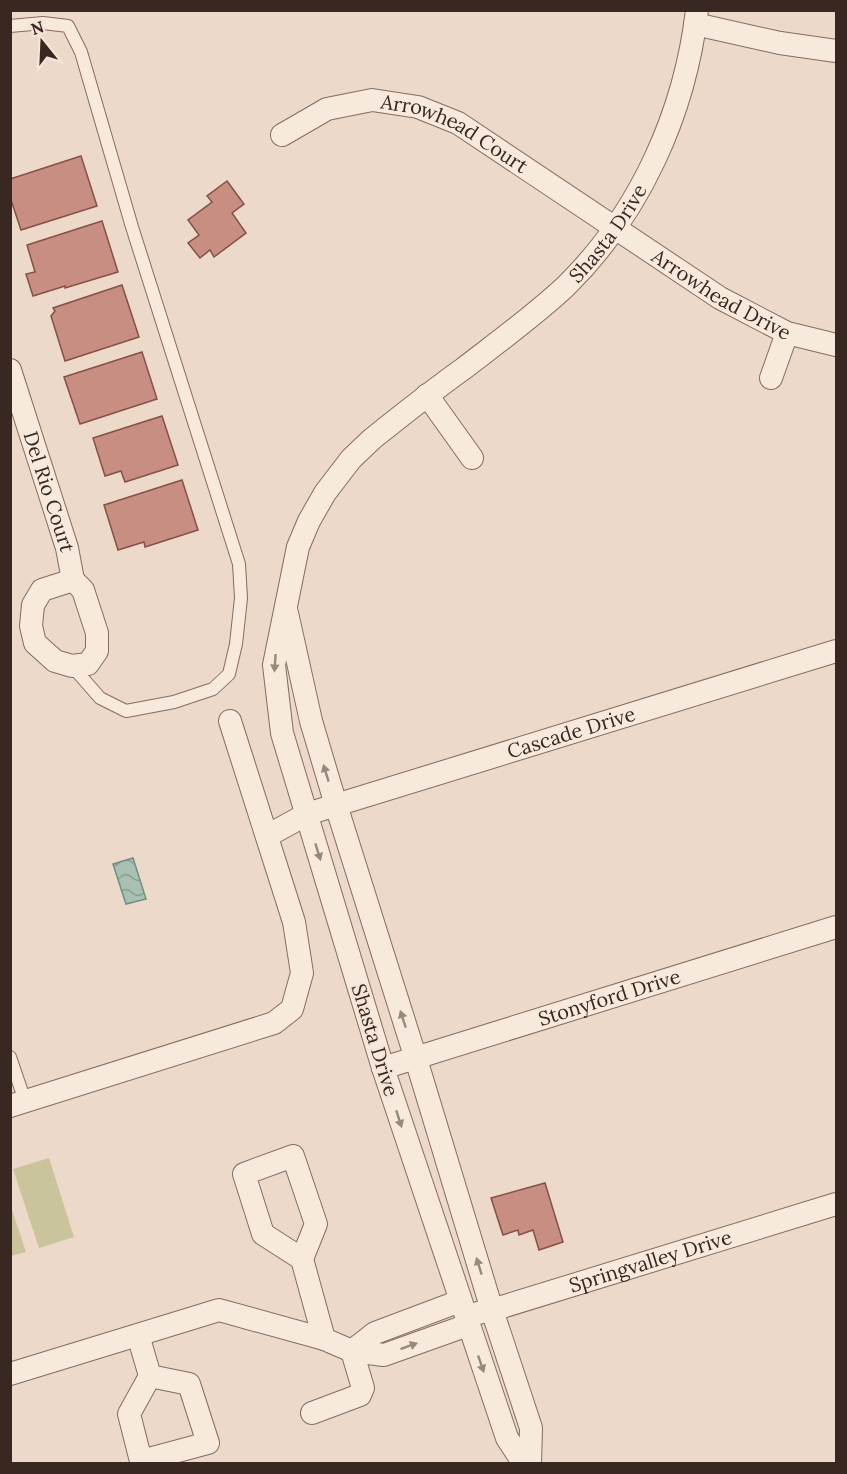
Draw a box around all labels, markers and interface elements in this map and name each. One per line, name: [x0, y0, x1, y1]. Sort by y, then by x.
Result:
north arrow: [12, 12, 72, 72]
text: N: [28, 16, 46, 39]
street label: Arrowhead Court: [378, 88, 533, 178]
street label: Shasta Drive: [563, 179, 652, 288]
street label: Arrowhead Drive: [646, 243, 796, 345]
street label: Del Rio Court: [18, 428, 81, 554]
one-way arrow: [271, 654, 280, 673]
street label: Cascade Drive: [504, 701, 638, 764]
one-way arrow: [321, 764, 330, 782]
one-way arrow: [314, 843, 323, 861]
street label: Stonyford Drive: [535, 963, 683, 1031]
street label: Shasta Drive: [347, 981, 404, 1099]
one-way arrow: [398, 1010, 408, 1028]
one-way arrow: [395, 1110, 405, 1128]
street label: Springvalley Drive: [566, 1224, 735, 1298]
one-way arrow: [474, 1257, 483, 1275]
one-way arrow: [400, 1341, 418, 1351]
one-way arrow: [477, 1355, 487, 1373]

